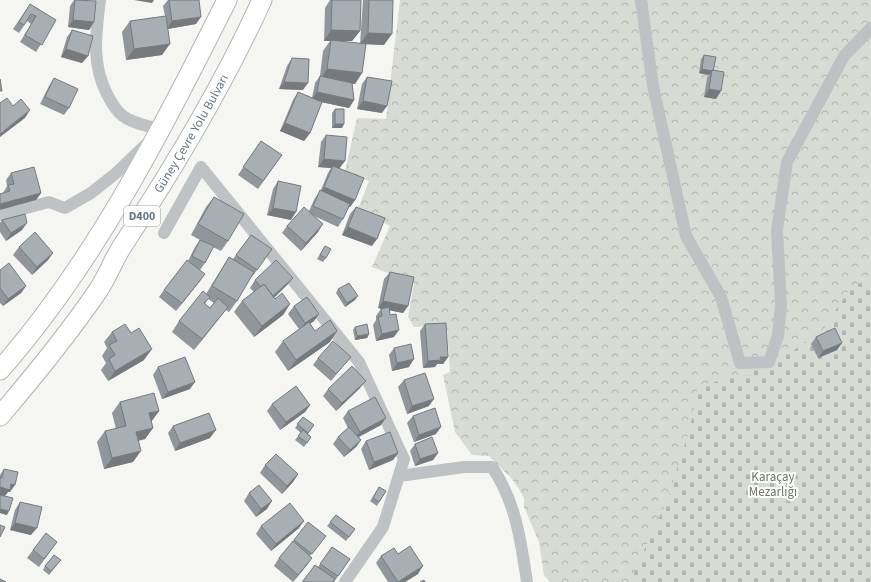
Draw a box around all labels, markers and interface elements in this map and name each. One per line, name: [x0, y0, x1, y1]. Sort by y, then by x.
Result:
street label: Güney Çevre Yolu Bulvarı: [150, 71, 233, 196]
road number: D400: [124, 206, 160, 226]
park label: Karaçay Mezarlığı: [749, 468, 797, 501]

